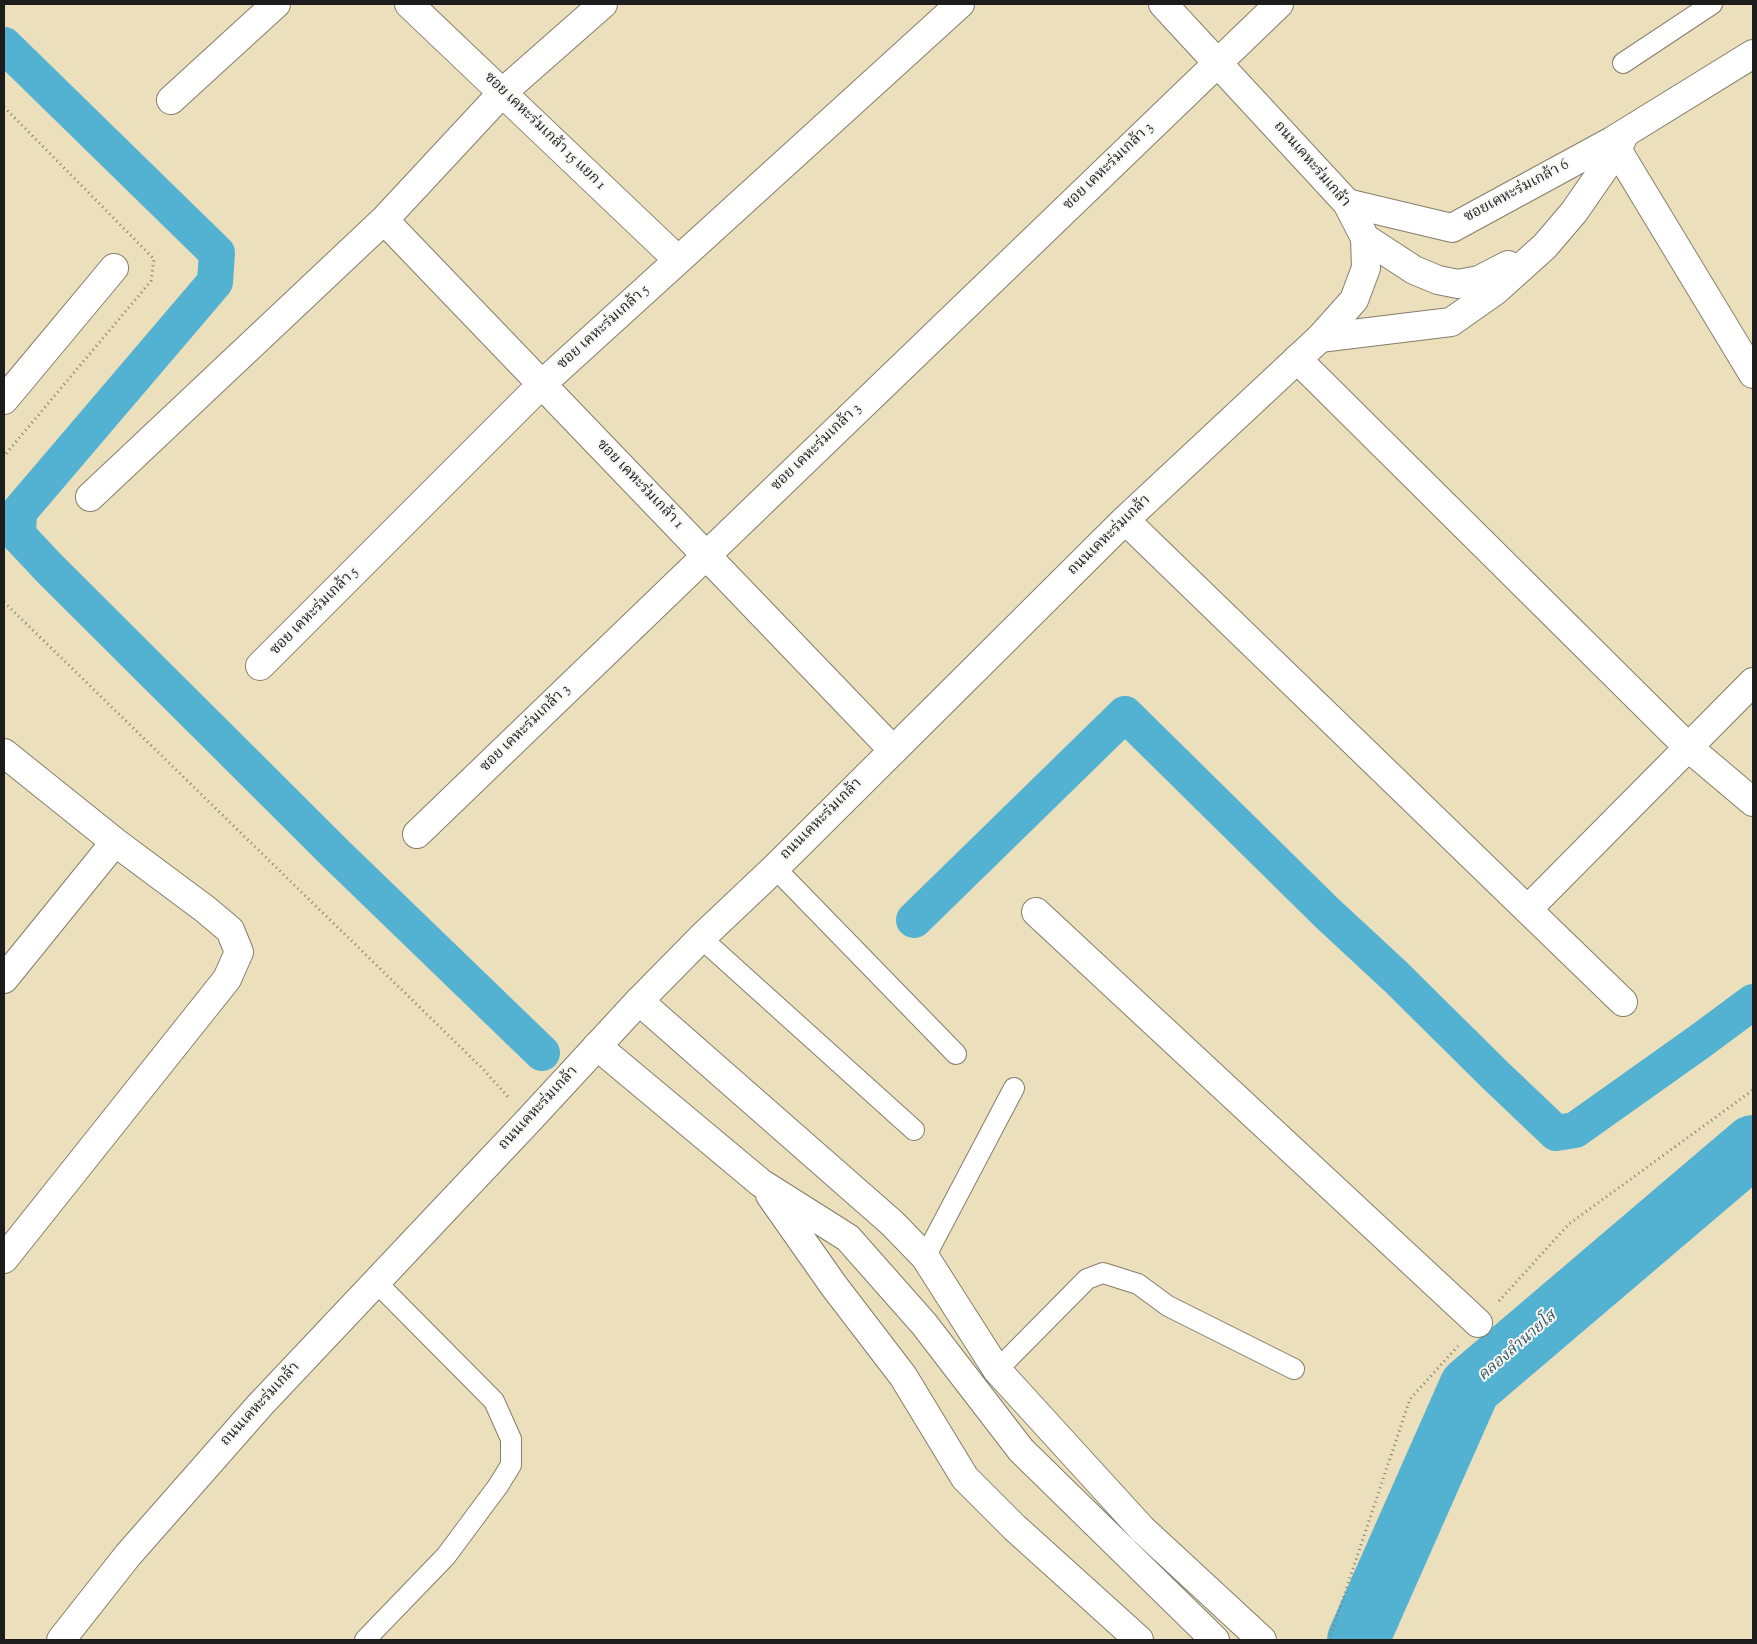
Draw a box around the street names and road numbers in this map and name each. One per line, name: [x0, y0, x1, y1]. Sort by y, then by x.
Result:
street label: ซอย เคหะร่มเกล้า 15 แยก 1: [480, 69, 608, 195]
street label: ถนนเคหะร่มเกล้า: [1269, 118, 1353, 212]
street label: ซอย เคหะร่มเกล้า 3: [1060, 119, 1158, 215]
street label: ซอยเคหะร่มเกล้า 6: [1461, 157, 1573, 227]
street label: ซอย เคหะร่มเกล้า 5: [554, 282, 654, 374]
street label: ซอย เคหะร่มเกล้า 3: [768, 400, 866, 496]
street label: ซอย เคหะร่มเกล้า 1: [592, 437, 686, 533]
street label: ถนนเคหะร่มเกล้า: [1065, 492, 1155, 580]
street label: ซอย เคหะร่มเกล้า 5: [267, 564, 363, 660]
street label: ซอย เคหะร่มเกล้า 3: [477, 681, 575, 777]
street label: ถนนเคหะร่มเกล้า: [777, 775, 867, 865]
street label: ถนนเคหะร่มเกล้า: [496, 1063, 582, 1155]
street label: ถนนเคหะร่มเกล้า: [218, 1359, 304, 1451]

